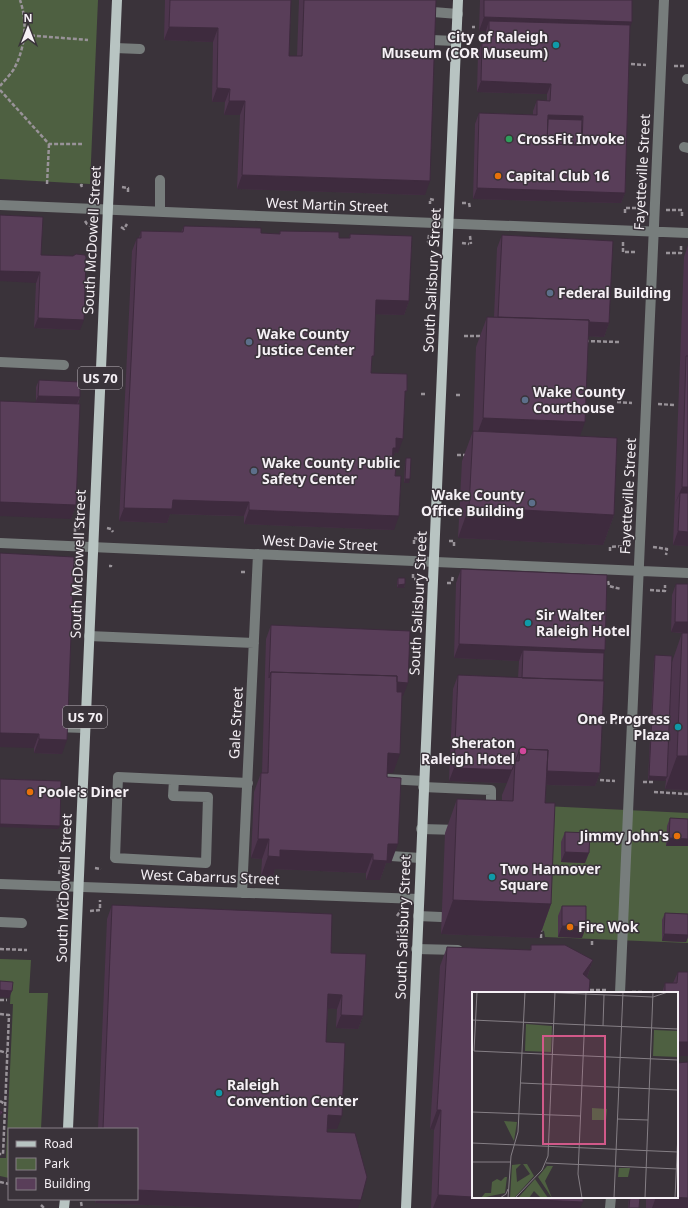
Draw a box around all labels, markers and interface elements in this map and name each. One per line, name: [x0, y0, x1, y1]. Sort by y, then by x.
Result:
north arrow: [8, 8, 48, 48]
text: N: [24, 10, 32, 25]
place label: City of Raleigh Museum (COR Museum): [381, 27, 548, 62]
marker: City of Raleigh Museum (COR Museum): [551, 40, 561, 50]
street label: Fayetteville Street: [629, 113, 654, 231]
place label: CrossFit Invoke: [517, 129, 625, 148]
marker: CrossFit Invoke: [504, 134, 514, 144]
street label: South McDowell Street: [78, 165, 105, 315]
place label: Capital Club 16: [506, 166, 609, 185]
marker: Capital Club 16: [493, 171, 503, 181]
street label: West Martin Street: [266, 193, 389, 216]
street label: South Salisbury Street: [418, 207, 445, 353]
place label: Federal Building: [558, 283, 671, 302]
marker: Federal Building: [545, 288, 555, 298]
place label: Wake County Justice Center: [255, 324, 355, 359]
marker: Wake County Justice Center: [244, 337, 254, 347]
road number: US 70: [78, 367, 122, 389]
place label: Wake County Courthouse: [533, 382, 625, 417]
marker: Wake County Courthouse: [520, 395, 530, 405]
street label: Fayetteville Street: [615, 437, 640, 555]
place label: Wake County Public Safety Center: [262, 453, 400, 488]
marker: Wake County Public Safety Center: [249, 466, 259, 476]
place label: Wake County Office Building: [421, 485, 524, 520]
street label: South McDowell Street: [65, 489, 90, 639]
marker: Wake County Office Building: [527, 498, 537, 508]
street label: West Davie Street: [262, 530, 378, 555]
street label: South Salisbury Street: [404, 530, 431, 676]
place label: Sir Walter Raleigh Hotel: [536, 605, 630, 640]
marker: Sir Walter Raleigh Hotel: [523, 618, 533, 628]
street label: Gale Street: [224, 686, 247, 760]
road number: US 70: [63, 706, 107, 728]
place label: One Progress Plaza: [577, 709, 670, 744]
marker: One Progress Plaza: [673, 722, 683, 732]
place label: Sheraton Raleigh Hotel: [421, 733, 515, 768]
marker: Sheraton Raleigh Hotel: [518, 746, 528, 756]
place label: Poole's Diner: [38, 782, 129, 801]
marker: Poole's Diner: [25, 787, 35, 797]
street label: South McDowell Street: [51, 813, 76, 963]
place label: Jimmy John's: [577, 826, 669, 845]
marker: Jimmy John's: [672, 831, 682, 841]
street label: South Salisbury Street: [390, 854, 415, 1000]
place label: Two Hannover Square: [500, 859, 601, 894]
street label: West Cabarrus Street: [140, 865, 280, 888]
marker: Two Hannover Square: [487, 872, 497, 882]
place label: Fire Wok: [578, 917, 639, 936]
marker: Fire Wok: [565, 922, 575, 932]
inset map: [472, 992, 678, 1198]
place label: Raleigh Convention Center: [227, 1075, 359, 1110]
marker: Raleigh Convention Center: [214, 1088, 224, 1098]
legend: [8, 1128, 138, 1200]
text: Road: [44, 1135, 73, 1152]
text: Park: [44, 1155, 70, 1172]
text: Building: [44, 1175, 91, 1192]

